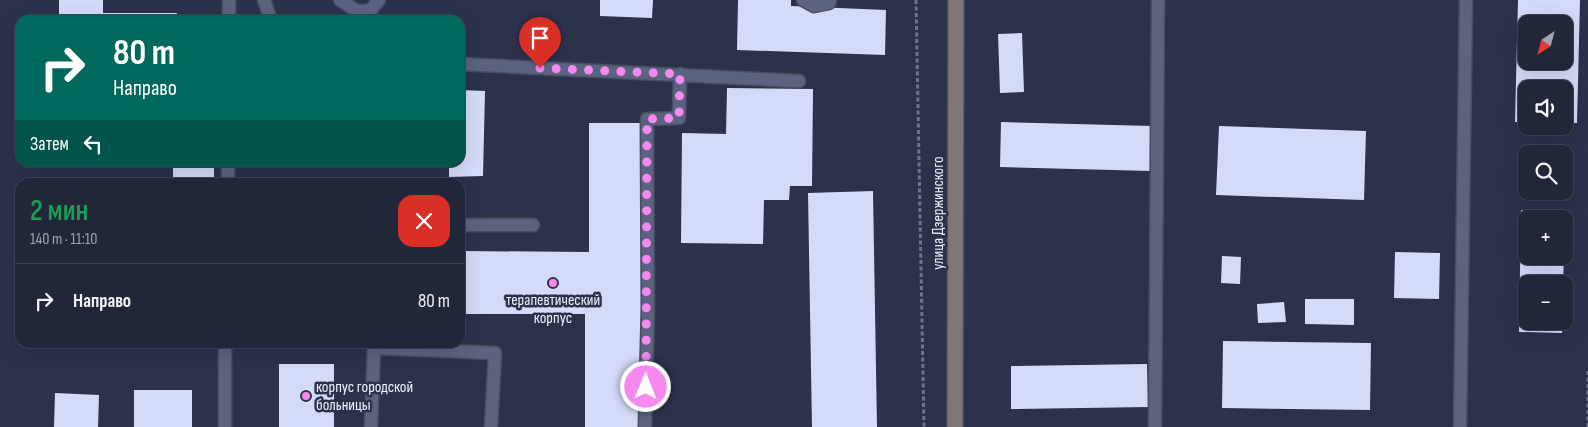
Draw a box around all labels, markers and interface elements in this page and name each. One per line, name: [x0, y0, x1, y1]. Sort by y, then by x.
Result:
north arrow: [1518, 15, 1572, 70]
map controls: [1518, 15, 1573, 330]
pin: [519, 17, 561, 68]
icon: arrive: [526, 24, 554, 52]
text: 80 m: [113, 32, 175, 75]
icon: right: [30, 35, 95, 100]
text: Направо: [113, 75, 177, 102]
button: sound: [1518, 80, 1573, 135]
icon: left: [79, 130, 107, 158]
text: Затем: [30, 133, 69, 156]
button: search: [1518, 145, 1573, 200]
street label: улица Дзержинского: [929, 156, 948, 270]
text: 2 мин: [30, 193, 88, 229]
button: close: [398, 195, 450, 247]
button: +: [1518, 210, 1573, 265]
text: 140 m · 11:10: [30, 230, 97, 249]
button: −: [1518, 275, 1573, 330]
marker: терапевтический корпус: [547, 277, 559, 289]
icon: right: [30, 287, 58, 315]
text: Направо: [73, 290, 131, 313]
text: 80 m: [418, 290, 450, 313]
place label: терапевтический корпус: [506, 291, 600, 328]
position arrow: [619, 360, 671, 412]
place label: корпус городской больницы: [316, 378, 413, 415]
marker: корпус городской больницы: [300, 390, 312, 402]

